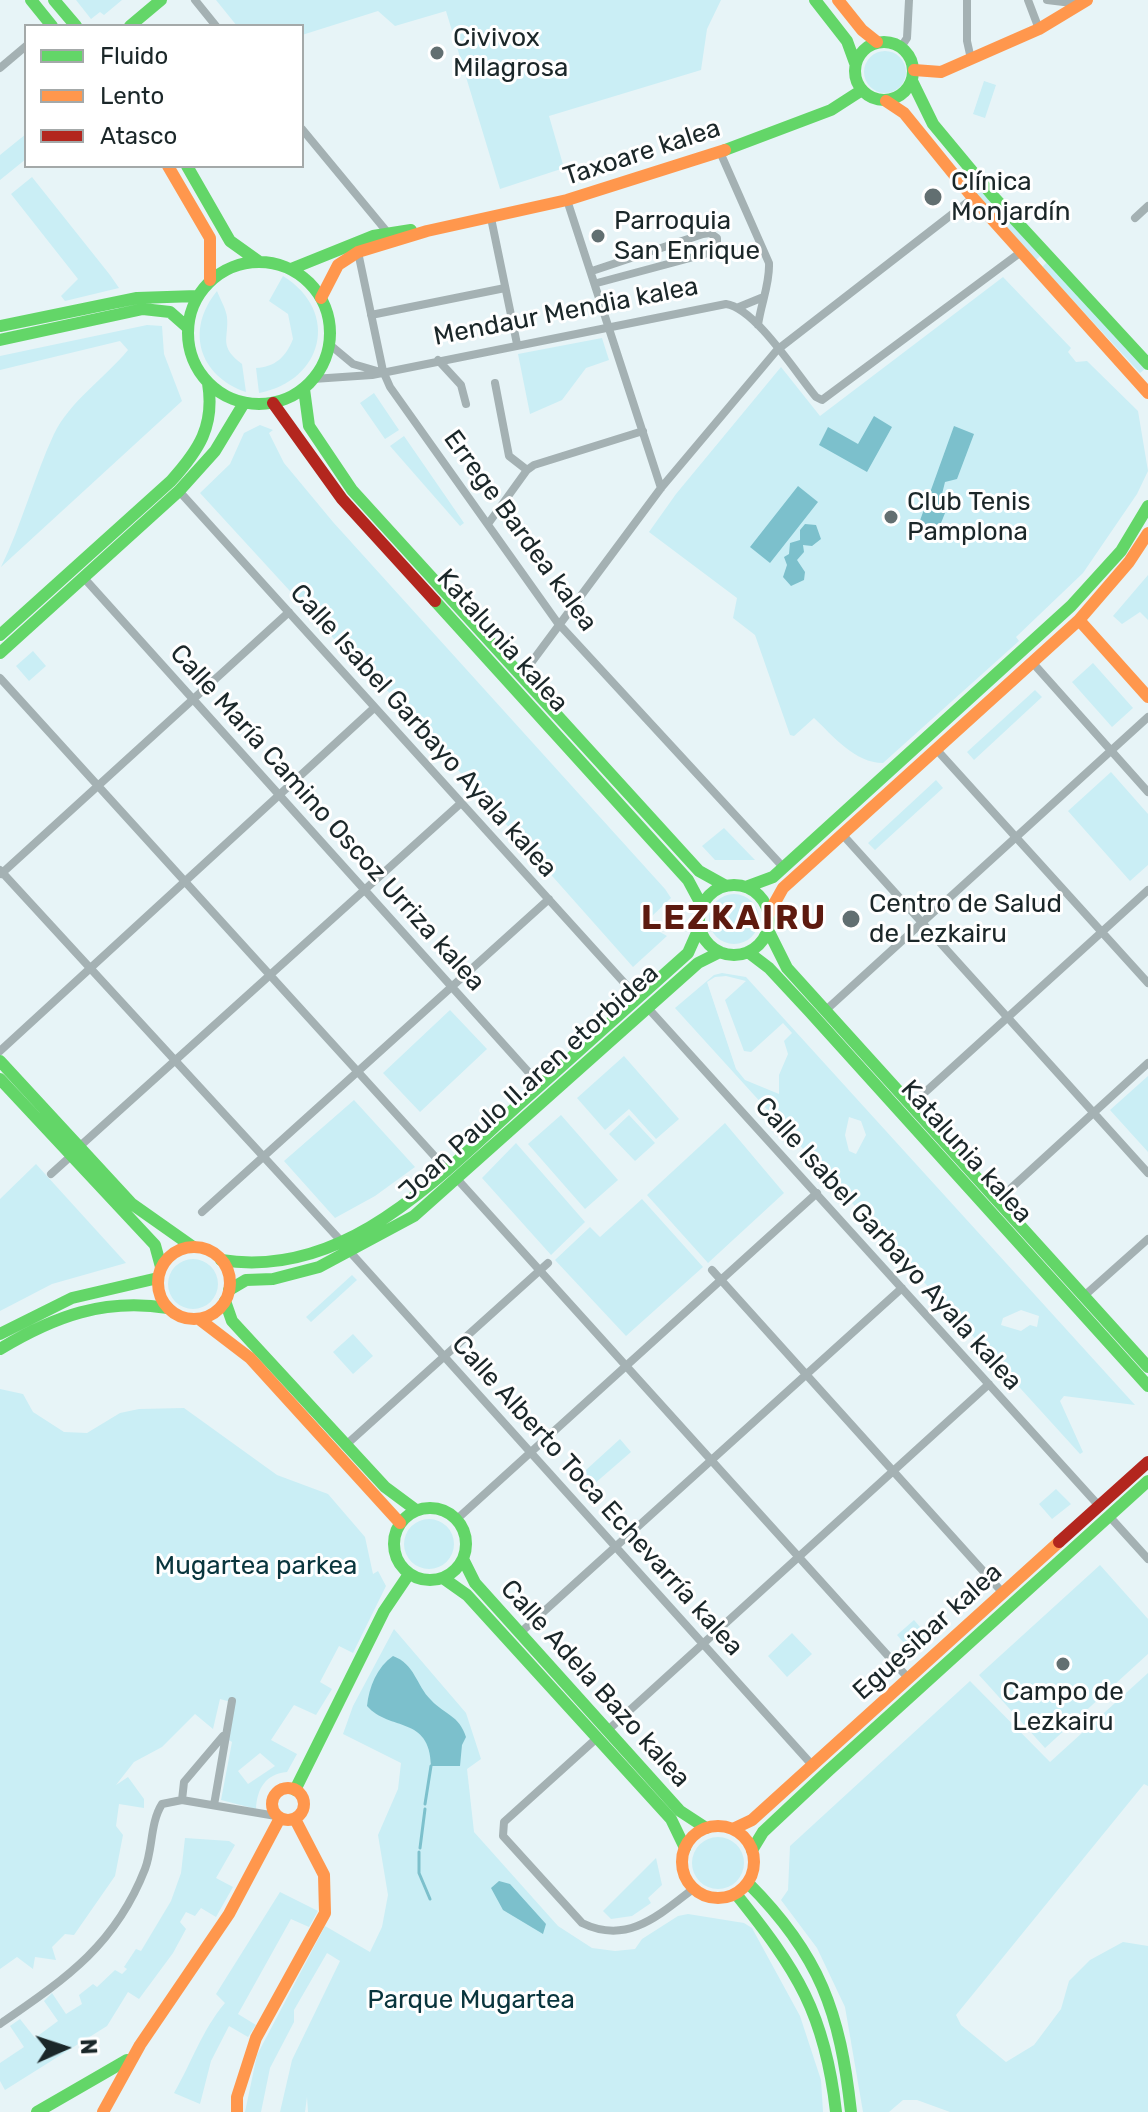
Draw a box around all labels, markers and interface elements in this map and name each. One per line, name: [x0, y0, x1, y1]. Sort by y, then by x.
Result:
place label: Civivox Milagrosa: [453, 22, 568, 84]
legend: [24, 24, 304, 168]
text: Fluido: [100, 42, 168, 70]
marker: Civivox Milagrosa: [428, 44, 446, 62]
text: Lento: [100, 82, 164, 110]
street label: Taxoare kalea: [560, 113, 724, 193]
text: Atasco: [100, 122, 177, 150]
place label: Clínica Monjardín: [951, 166, 1070, 228]
marker: Clínica Monjardín: [922, 186, 944, 208]
place label: Parroquia San Enrique: [614, 205, 760, 266]
marker: Parroquia San Enrique: [589, 227, 607, 245]
street label: Mendaur Mendia kalea: [431, 271, 701, 353]
street label: Errege Bardea kalea: [437, 424, 603, 638]
place label: Club Tenis Pamplona: [907, 486, 1031, 548]
marker: Club Tenis Pamplona: [882, 508, 900, 526]
street label: Katalunia kalea: [430, 563, 574, 719]
street label: Calle Isabel Garbayo Ayala kalea: [283, 578, 563, 884]
street label: Calle María Camino Oscoz Urriza kalea: [163, 638, 491, 998]
place label: Centro de Salud de Lezkairu: [869, 888, 1062, 950]
district label: LEZKAIRU: [641, 899, 827, 939]
marker: Centro de Salud de Lezkairu: [840, 908, 862, 930]
street label: Joan Paulo II.aren etorbidea: [393, 958, 665, 1208]
street label: Katalunia kalea: [894, 1074, 1038, 1230]
street label: Calle Isabel Garbayo Ayala kalea: [748, 1091, 1028, 1397]
street label: Calle Alberto Toca Echevarría kalea: [445, 1329, 749, 1663]
park label: Mugartea parkea: [155, 1550, 357, 1582]
street label: Eguesibar kalea: [847, 1557, 1009, 1707]
street label: Calle Adela Bazo kalea: [494, 1574, 696, 1794]
marker: Campo de Lezkairu: [1054, 1655, 1072, 1673]
place label: Campo de Lezkairu: [1002, 1676, 1124, 1738]
park label: Parque Mugartea: [367, 1984, 575, 2016]
north arrow: [24, 2008, 104, 2088]
text: N: [75, 2038, 102, 2055]

